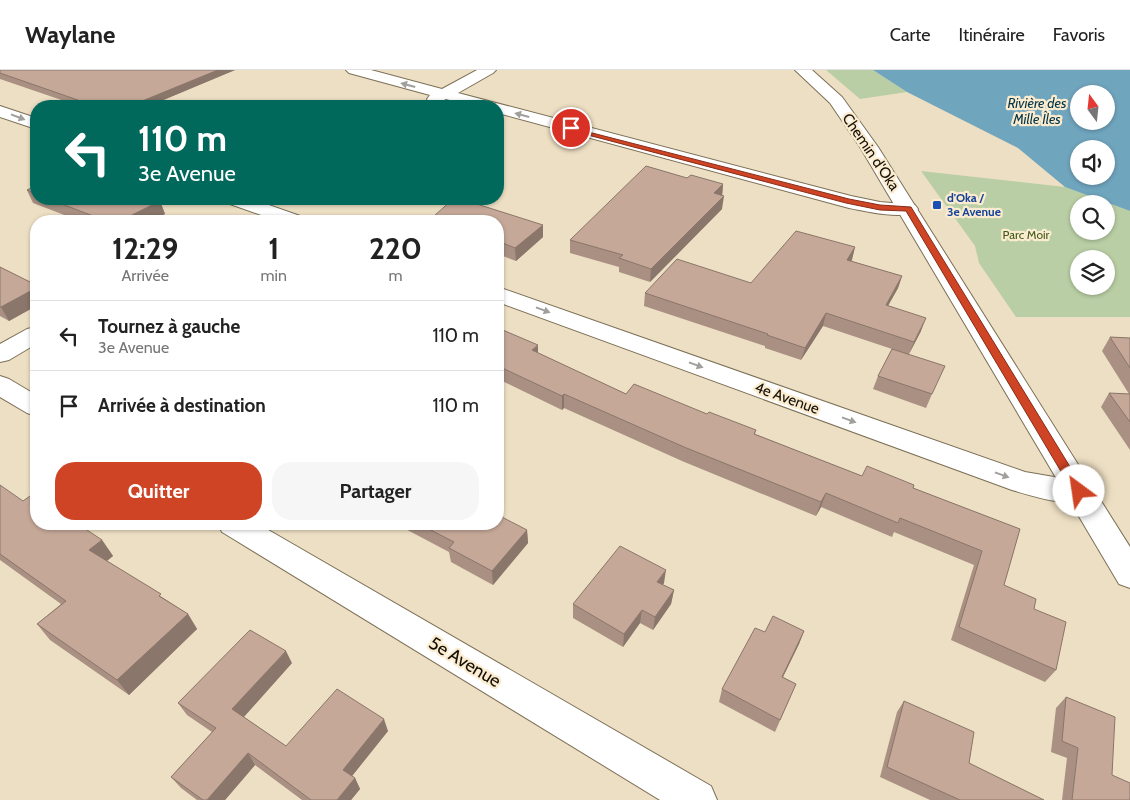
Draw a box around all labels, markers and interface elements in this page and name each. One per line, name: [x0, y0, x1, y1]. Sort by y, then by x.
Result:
text: Waylane: [25, 20, 115, 49]
text: Carte: [890, 24, 930, 46]
text: Itinéraire: [958, 24, 1025, 46]
text: Favoris: [1053, 24, 1105, 46]
one-way arrow: [401, 80, 416, 88]
north arrow: [1070, 85, 1115, 130]
map controls: [1070, 85, 1115, 295]
water label: Rivière des Mille Îles: [1008, 94, 1067, 128]
pin: [550, 107, 592, 149]
street label: Chemin d'Oka: [839, 110, 904, 195]
one-way arrow: [514, 111, 529, 119]
one-way arrow: [11, 113, 26, 121]
icon: arrive: [557, 114, 585, 142]
text: 110 m: [138, 117, 227, 160]
icon: left: [55, 120, 120, 185]
button: sound: [1070, 140, 1115, 185]
text: 3e Avenue: [138, 160, 236, 187]
place label: d'Oka / 3e Avenue: [947, 190, 1001, 219]
button: search: [1070, 195, 1115, 240]
marker: d'Oka / 3e Avenue: [931, 199, 943, 211]
park label: Parc Moir: [1003, 227, 1050, 242]
text: 12:29: [112, 230, 178, 267]
text: 1: [268, 230, 279, 267]
text: 220: [369, 230, 422, 267]
button: layers: [1070, 250, 1115, 295]
text: Arrivée: [122, 266, 169, 285]
text: min: [261, 266, 287, 285]
text: m: [388, 266, 402, 285]
one-way arrow: [536, 307, 551, 314]
text: Tournez à gauche: [98, 315, 240, 338]
icon: left: [55, 322, 83, 350]
text: 110 m: [432, 324, 479, 347]
text: 3e Avenue: [98, 338, 169, 357]
one-way arrow: [689, 362, 704, 369]
street label: 4e Avenue: [752, 378, 822, 418]
icon: arrive: [55, 392, 83, 420]
text: Arrivée à destination: [98, 394, 266, 417]
text: 110 m: [432, 394, 479, 417]
one-way arrow: [842, 417, 857, 424]
button: Quitter: [55, 462, 262, 520]
button: Partager: [272, 462, 479, 520]
position arrow: [1052, 464, 1104, 516]
one-way arrow: [995, 471, 1010, 479]
street label: 5e Avenue: [425, 632, 505, 692]

